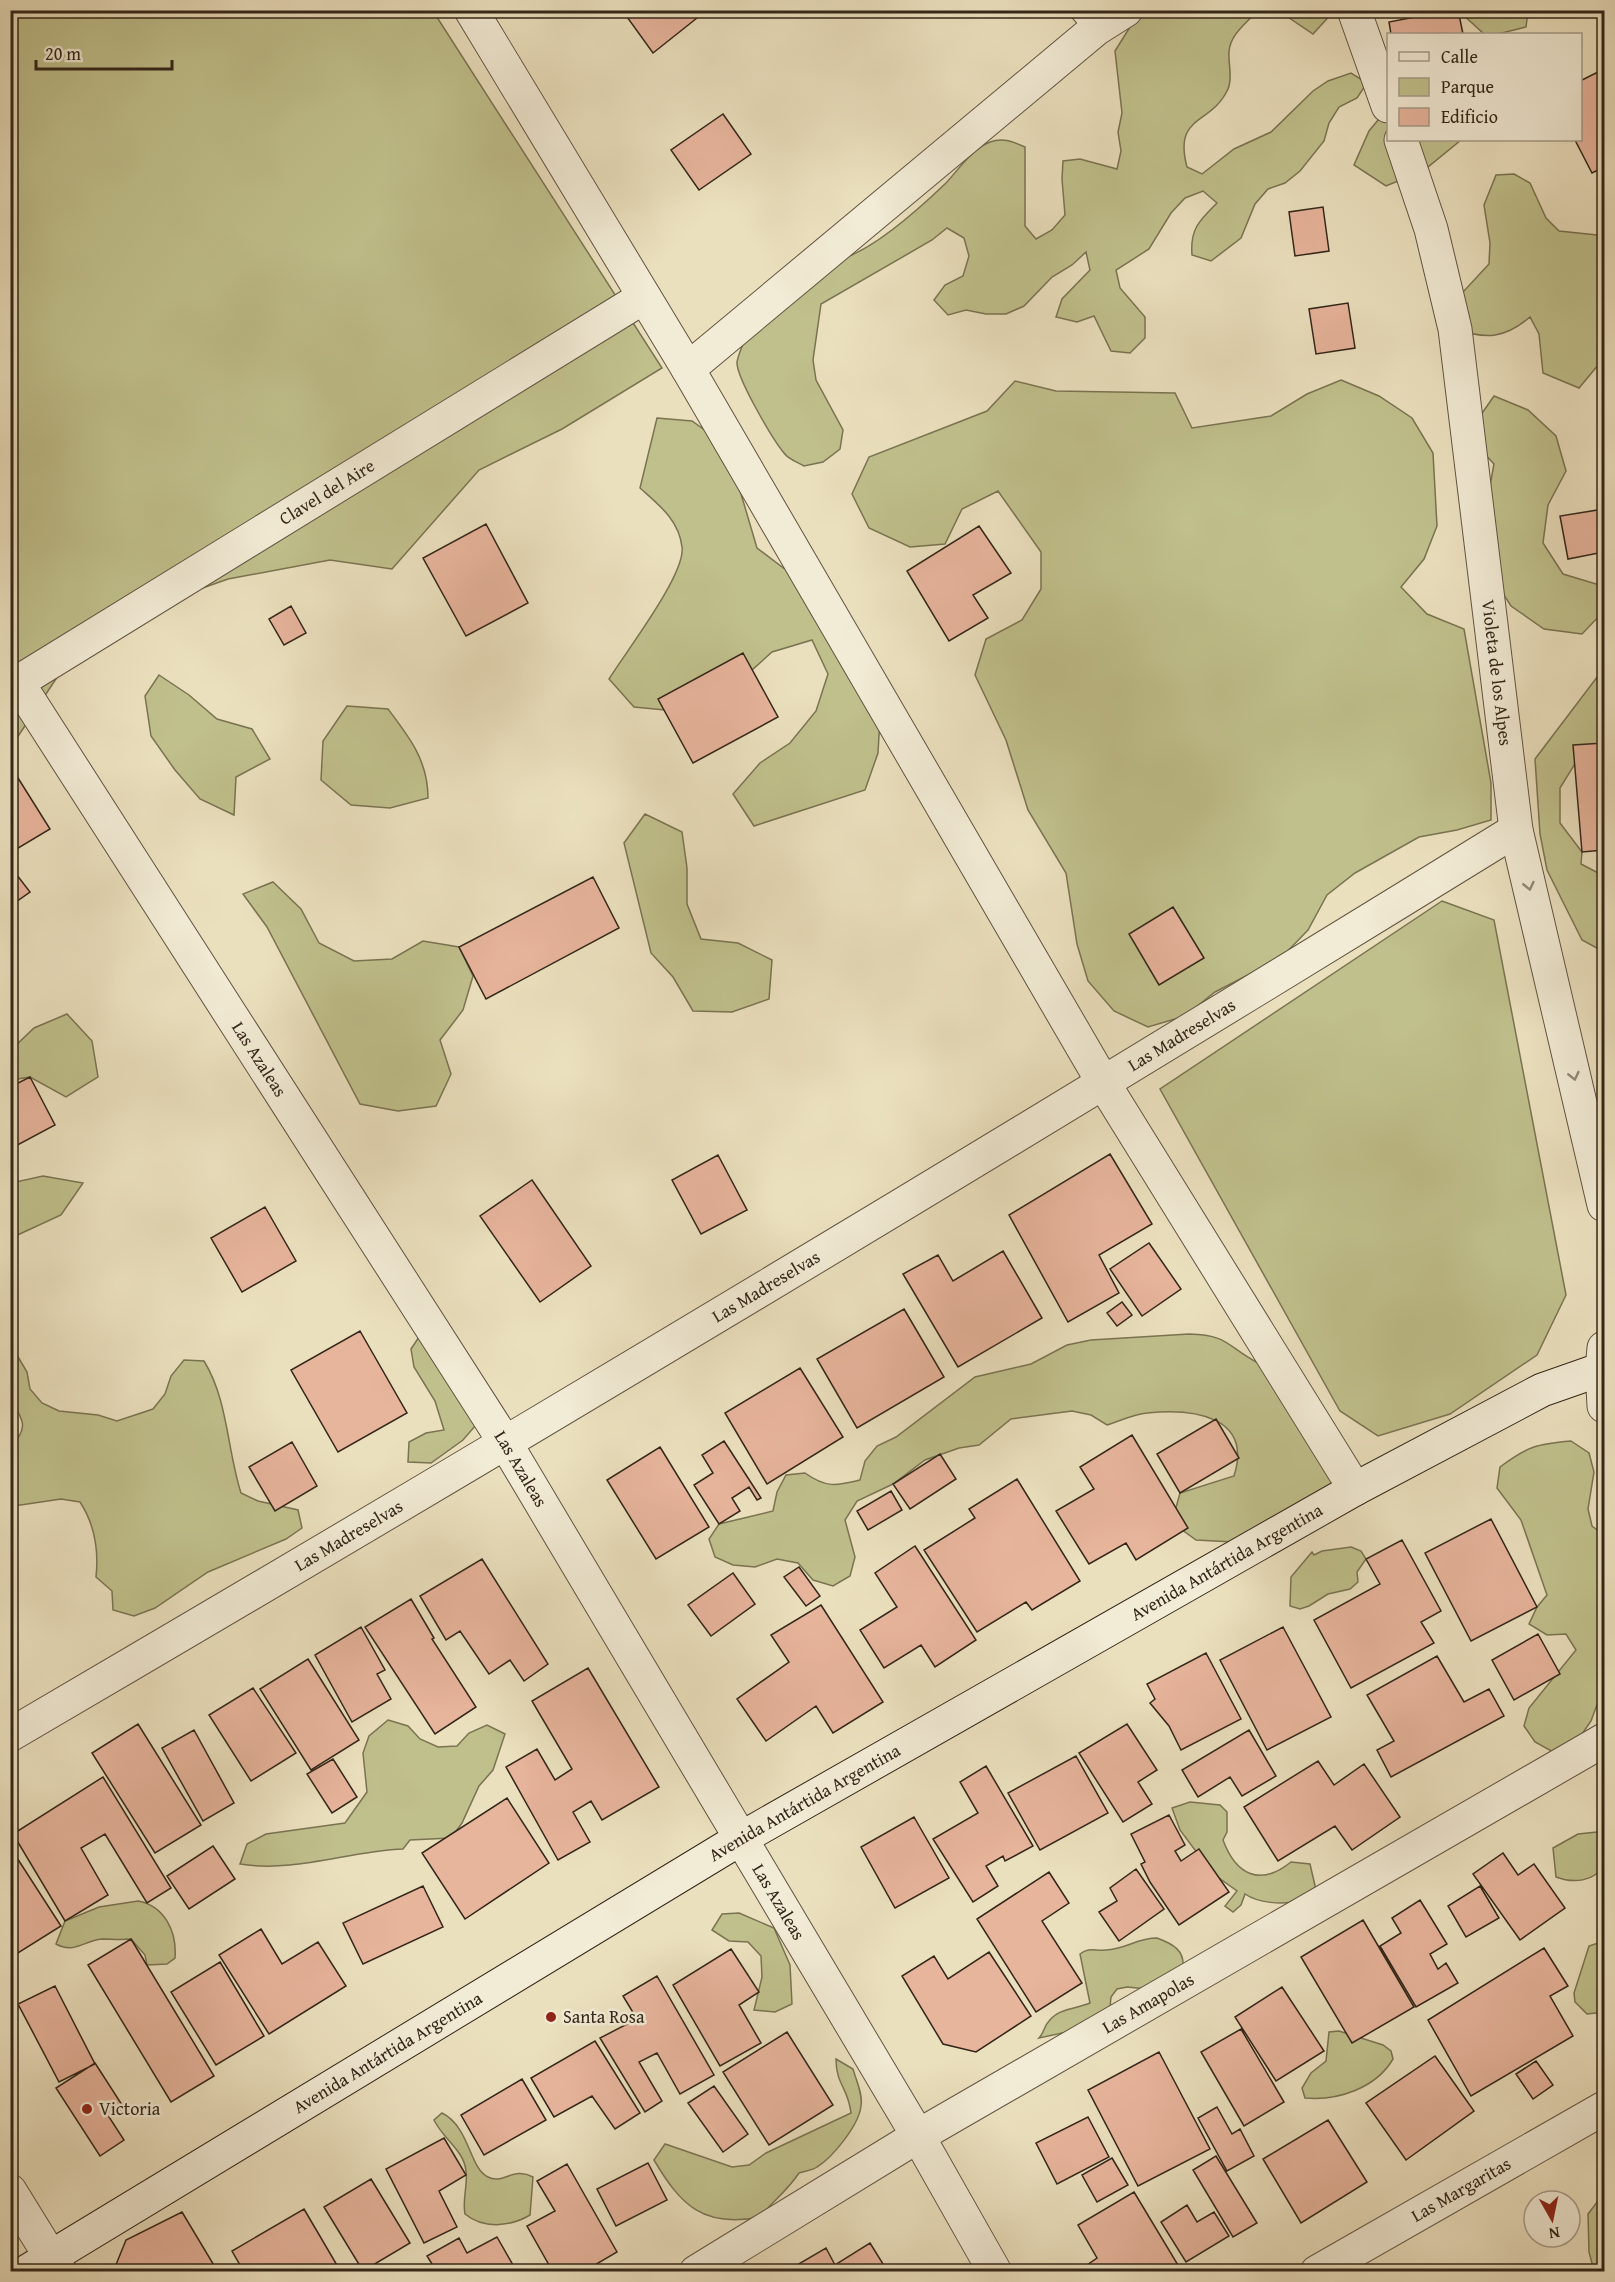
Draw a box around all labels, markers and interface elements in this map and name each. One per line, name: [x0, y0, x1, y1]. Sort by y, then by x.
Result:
scale bar: [36, 33, 172, 71]
legend: [1387, 33, 1582, 141]
text: 20 m: [45, 40, 81, 67]
text: Calle: [1441, 43, 1478, 70]
text: Parque: [1441, 73, 1494, 100]
text: Edificio: [1441, 103, 1498, 130]
street label: Clavel del Aire: [274, 452, 380, 531]
street label: Violeta de los Alpes: [1475, 598, 1520, 747]
one-way arrow: [1522, 881, 1535, 891]
street label: Las Madreselvas: [1122, 991, 1241, 1078]
street label: Las Azaleas: [225, 1016, 294, 1102]
one-way arrow: [1567, 1071, 1580, 1081]
street label: Las Madreselvas: [707, 1243, 825, 1329]
street label: Las Azaleas: [488, 1425, 555, 1512]
street label: Las Madreselvas: [289, 1493, 408, 1578]
street label: Avenida Antártida Argentina: [1125, 1496, 1328, 1627]
street label: Avenida Antártida Argentina: [703, 1736, 905, 1868]
street label: Las Azaleas: [746, 1858, 812, 1945]
street label: Las Amapolas: [1097, 1966, 1199, 2040]
street label: Avenida Antártida Argentina: [288, 1984, 488, 2120]
place label: Santa Rosa: [563, 2003, 645, 2030]
marker: Santa Rosa: [544, 2010, 558, 2024]
place label: Victoria: [99, 2095, 161, 2122]
marker: Victoria: [80, 2102, 94, 2116]
street label: Las Margaritas: [1406, 2150, 1516, 2228]
north arrow: [1522, 2189, 1582, 2249]
text: N: [1547, 2221, 1562, 2247]

